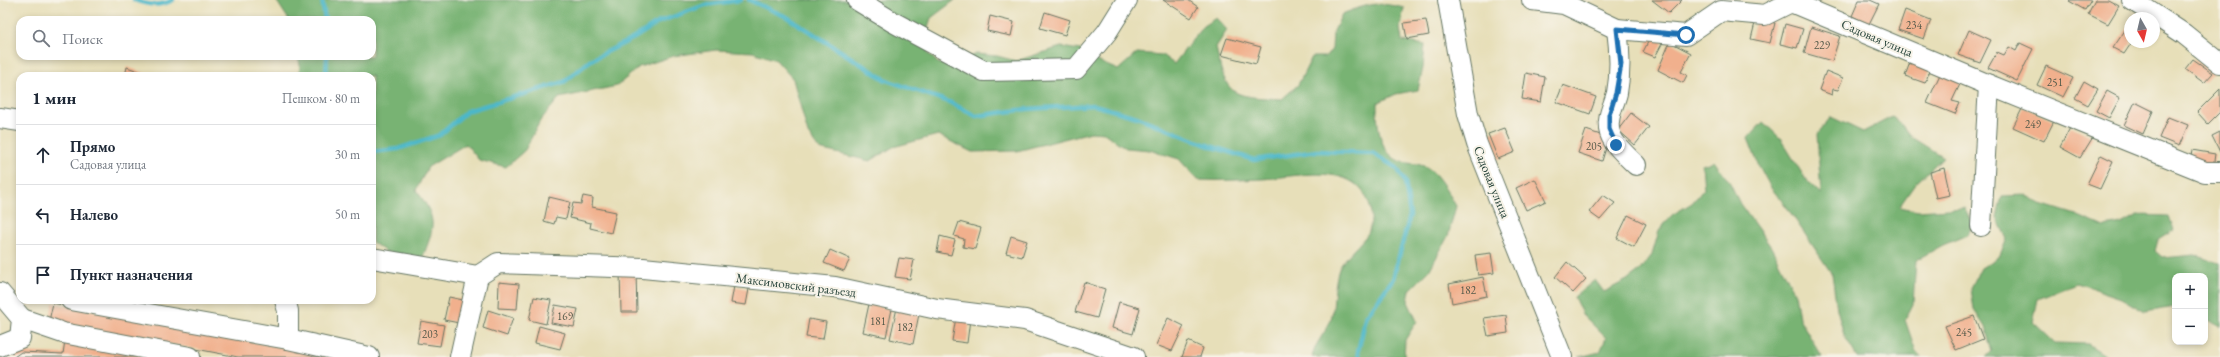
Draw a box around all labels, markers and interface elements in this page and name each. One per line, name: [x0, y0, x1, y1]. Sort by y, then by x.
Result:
north arrow: [2124, 12, 2160, 48]
street label: Садовая улица: [1839, 15, 1916, 61]
search box: [16, 16, 376, 60]
house number: 234: [1906, 18, 1923, 32]
route start: [1677, 26, 1695, 44]
icon: search: [30, 27, 52, 49]
text: Поиск: [62, 29, 103, 48]
house number: 229: [1814, 38, 1831, 52]
house number: 251: [2047, 75, 2063, 89]
text: 1 мин: [32, 87, 76, 109]
text: Пешком · 80 m: [282, 90, 360, 107]
house number: 249: [2025, 117, 2042, 131]
route end: [1607, 136, 1625, 154]
text: Прямо: [70, 137, 115, 156]
house number: 205: [1586, 139, 1602, 153]
street label: Садовая улица: [1470, 143, 1514, 221]
icon: ahead: [32, 144, 54, 166]
text: 30 m: [335, 146, 360, 163]
text: Садовая улица: [70, 156, 146, 173]
icon: left: [32, 204, 54, 226]
text: Налево: [70, 205, 118, 224]
text: 50 m: [335, 206, 360, 223]
icon: arrive: [32, 264, 54, 286]
text: Пункт назначения: [70, 265, 193, 284]
street label: Максимовский разъезд: [735, 269, 857, 301]
map controls: [2172, 273, 2208, 345]
button: +: [2172, 273, 2208, 309]
house number: 182: [1460, 283, 1477, 297]
house number: 169: [557, 309, 574, 323]
button: −: [2172, 309, 2208, 345]
house number: 181: [870, 314, 886, 328]
house number: 182: [897, 320, 914, 334]
house number: 245: [1956, 325, 1972, 339]
house number: 203: [422, 327, 438, 341]

